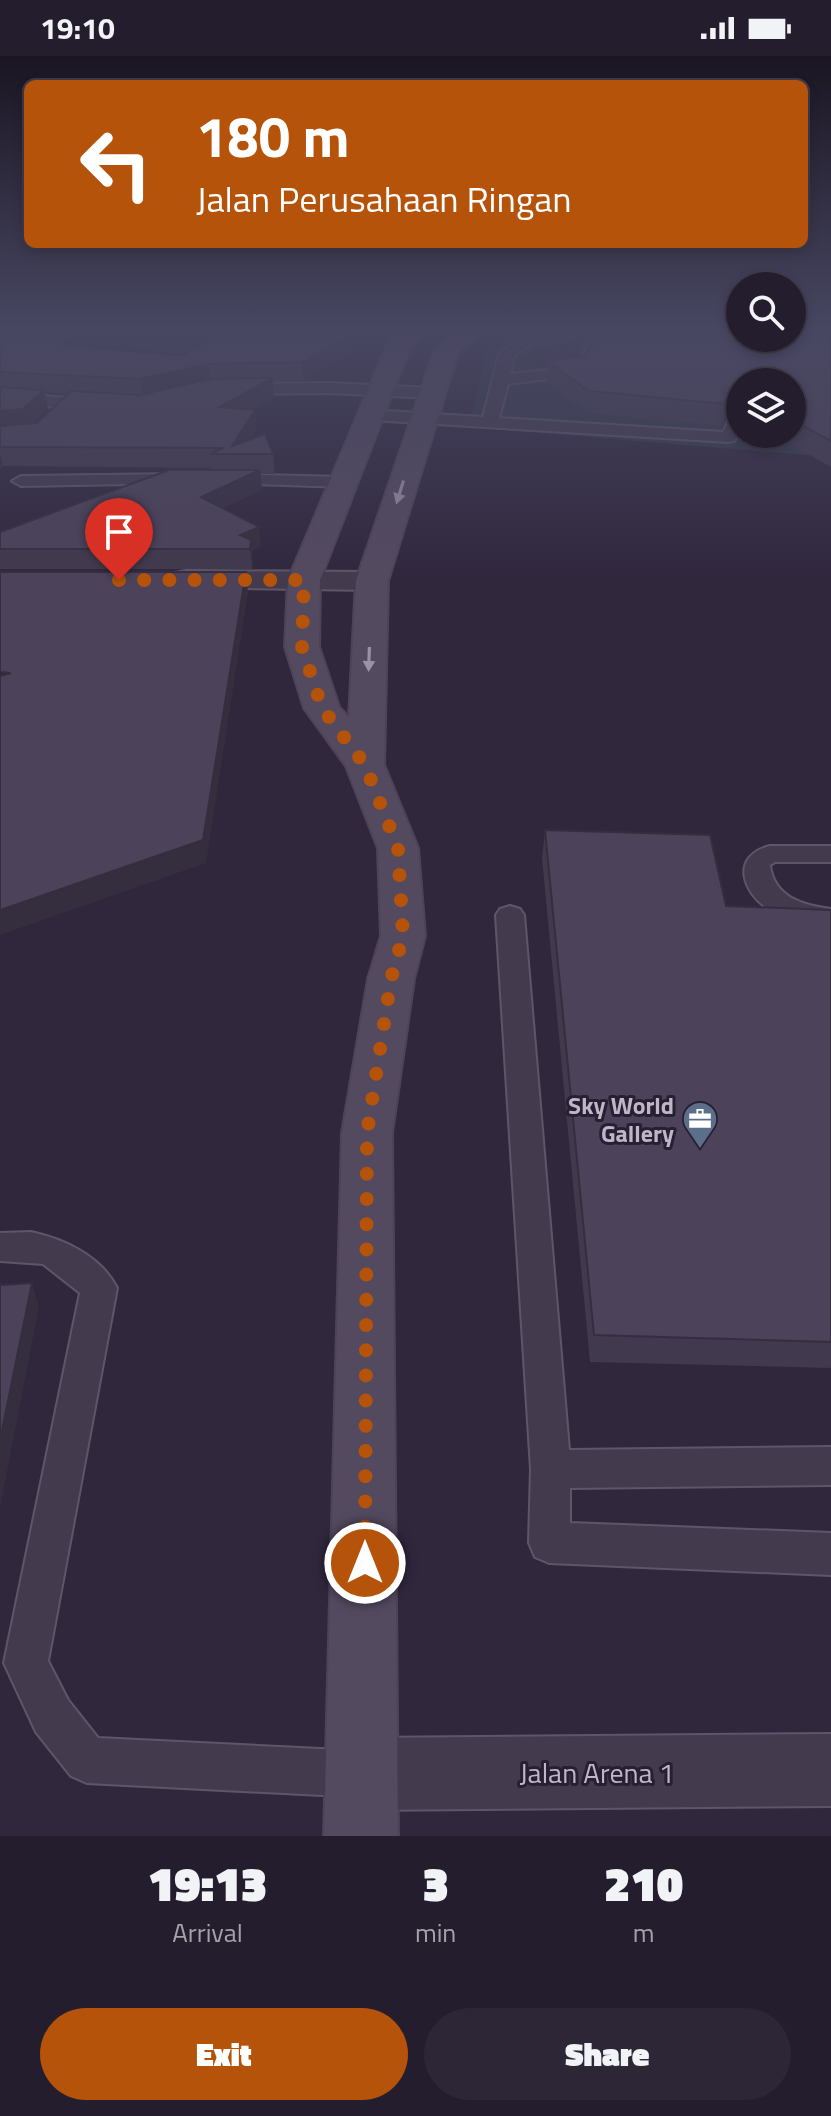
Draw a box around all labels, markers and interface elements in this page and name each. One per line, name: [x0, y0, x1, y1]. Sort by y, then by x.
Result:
text: 19:10: [40, 5, 115, 51]
text: 180 m: [196, 94, 349, 179]
icon: left: [64, 112, 168, 216]
text: Jalan Perusahaan Ringan: [196, 171, 572, 226]
map controls: [726, 272, 806, 448]
button: search: [726, 272, 806, 352]
button: layers: [726, 368, 806, 448]
one-way arrow: [393, 481, 406, 505]
pin: [85, 498, 153, 580]
icon: arrive: [97, 510, 141, 554]
one-way arrow: [363, 647, 376, 672]
place label: Sky World Gallery: [568, 1087, 674, 1151]
office icon: Sky World Gallery: [681, 1100, 719, 1150]
position arrow: [323, 1521, 407, 1605]
street label: Jalan Arena 1: [520, 1751, 674, 1794]
text: 19:13: [148, 1847, 267, 1920]
text: 3: [422, 1847, 449, 1920]
text: 210: [604, 1847, 683, 1920]
text: Arrival: [172, 1913, 243, 1952]
text: min: [415, 1913, 456, 1952]
text: m: [633, 1913, 655, 1952]
button: Exit: [40, 2008, 408, 2100]
button: Share: [424, 2008, 791, 2100]

